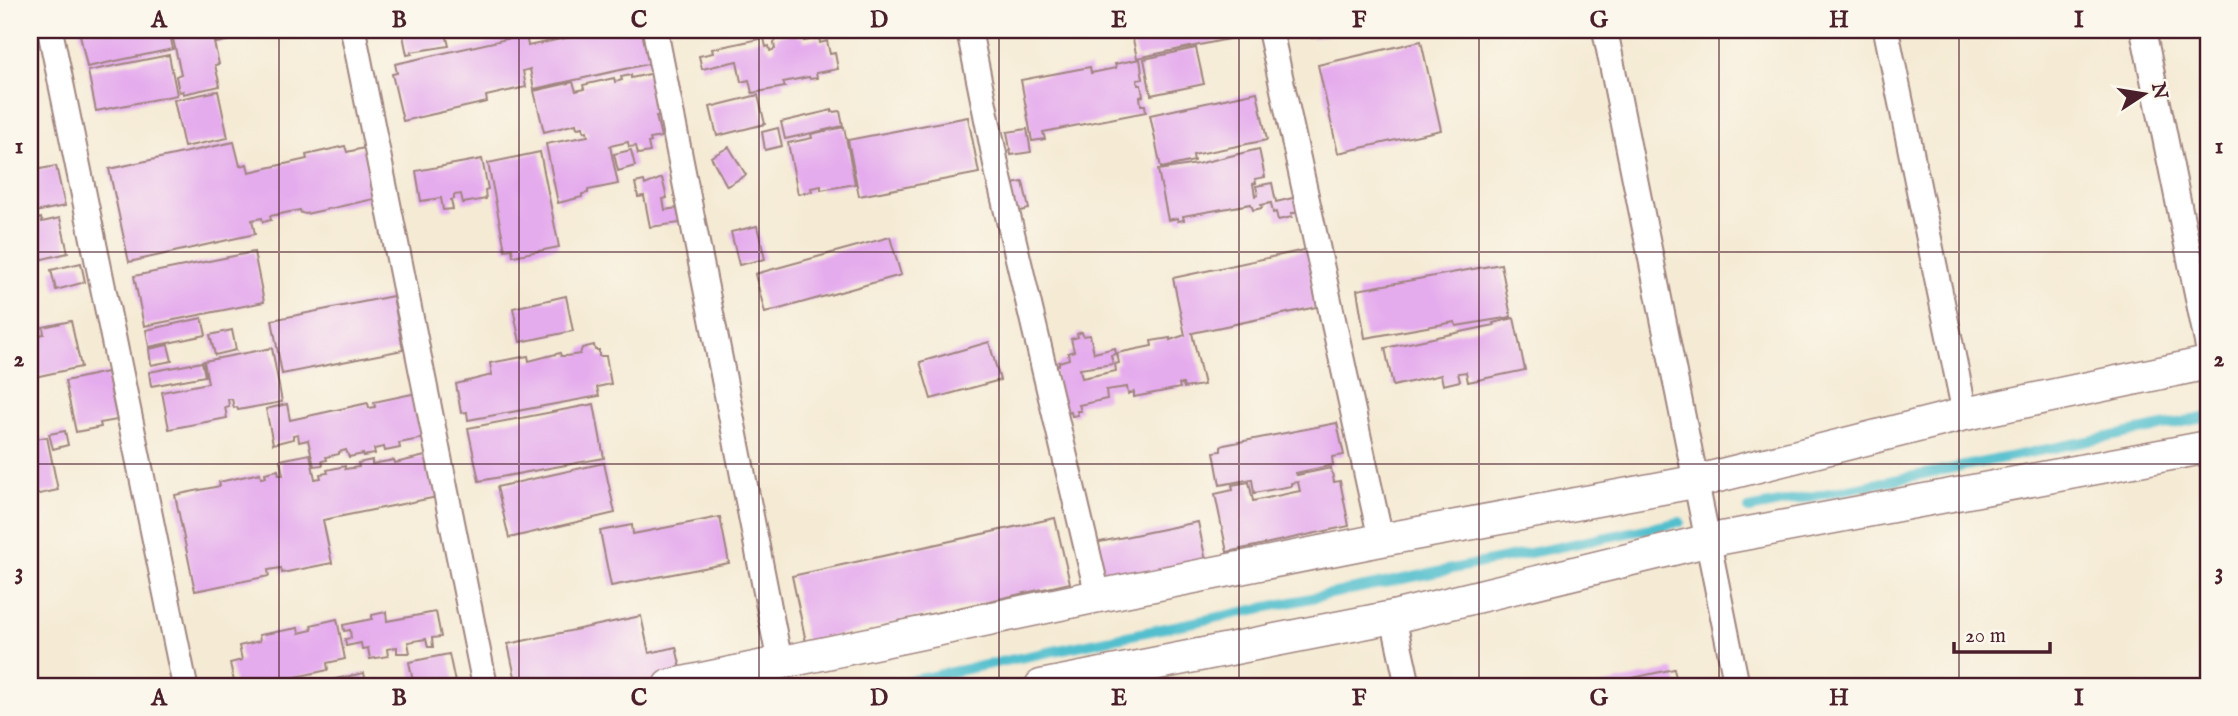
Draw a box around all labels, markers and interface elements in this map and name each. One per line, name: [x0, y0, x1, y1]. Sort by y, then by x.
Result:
text: A: [150, 6, 168, 35]
text: B: [391, 6, 407, 35]
text: C: [631, 6, 648, 35]
text: D: [870, 6, 888, 35]
text: E: [1111, 6, 1127, 35]
text: F: [1352, 6, 1367, 35]
text: G: [1590, 6, 1609, 35]
text: H: [1829, 6, 1849, 35]
text: I: [2074, 6, 2084, 35]
north arrow: [2108, 60, 2178, 130]
text: N: [2145, 79, 2172, 102]
text: 1: [15, 132, 23, 161]
text: 1: [2215, 132, 2223, 161]
text: 2: [14, 345, 25, 374]
text: 2: [2214, 345, 2225, 374]
text: 3: [15, 558, 23, 587]
text: 3: [2215, 558, 2223, 587]
scale bar: [1954, 611, 2051, 655]
text: 20 m: [1965, 623, 2006, 650]
text: A: [150, 684, 168, 713]
text: B: [391, 684, 407, 713]
text: C: [631, 684, 648, 713]
text: D: [870, 684, 888, 713]
text: E: [1111, 684, 1127, 713]
text: F: [1352, 684, 1367, 713]
text: G: [1590, 684, 1609, 713]
text: H: [1829, 684, 1849, 713]
text: I: [2074, 684, 2084, 713]

